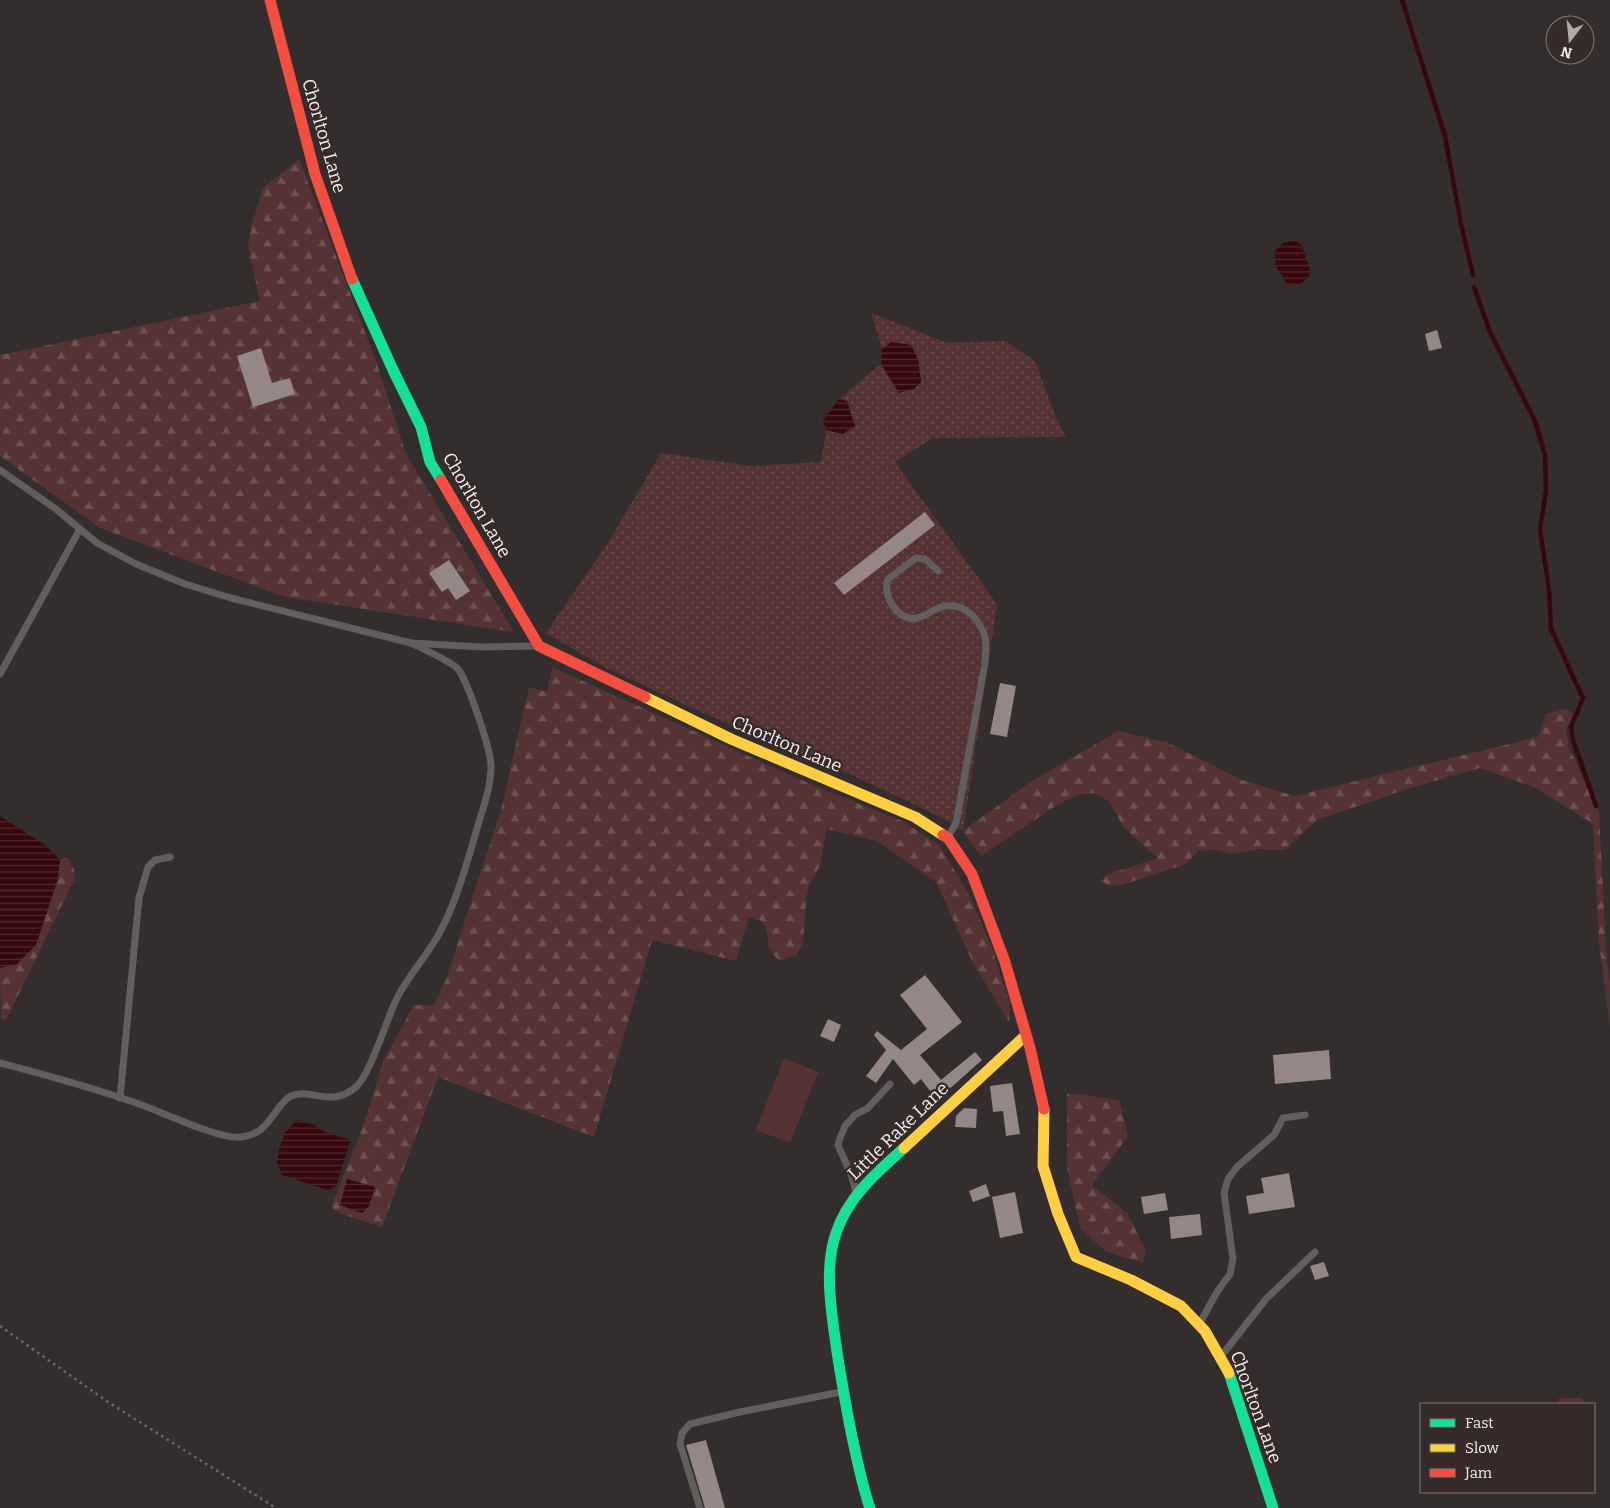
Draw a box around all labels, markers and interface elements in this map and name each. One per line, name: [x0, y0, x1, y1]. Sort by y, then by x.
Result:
north arrow: [1545, 15, 1595, 65]
text: N: [1559, 42, 1574, 62]
street label: Chorlton Lane: [297, 76, 351, 196]
street label: Chorlton Lane: [438, 448, 516, 562]
street label: Chorlton Lane: [728, 711, 846, 777]
street label: Little Rake Lane: [843, 1077, 953, 1185]
street label: Chorlton Lane: [1226, 1348, 1286, 1466]
legend: [1420, 1403, 1595, 1493]
text: Fast: [1465, 1414, 1494, 1432]
text: Slow: [1465, 1439, 1500, 1457]
text: Jam: [1464, 1464, 1493, 1482]

